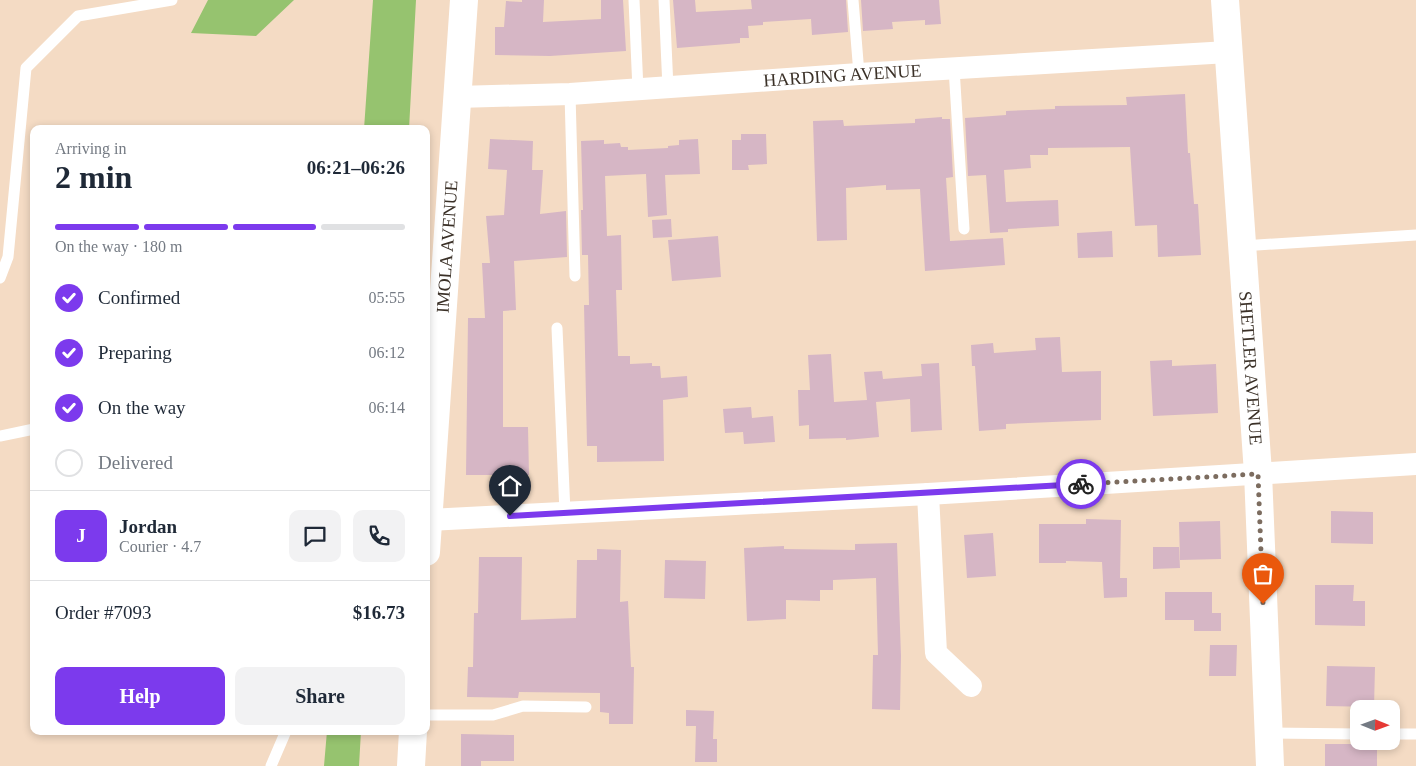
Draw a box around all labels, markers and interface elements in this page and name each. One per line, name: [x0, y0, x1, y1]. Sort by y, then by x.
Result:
street label: HARDING AVENUE: [763, 60, 922, 91]
text: Arriving in: [55, 140, 127, 157]
text: 06:21–06:26: [307, 157, 405, 178]
text: 2 min: [55, 159, 132, 195]
street label: IMOLA AVENUE: [432, 180, 462, 314]
text: On the way · 180 m: [55, 238, 183, 255]
icon: check: [55, 284, 83, 312]
text: Confirmed: [98, 287, 180, 308]
text: 05:55: [369, 289, 405, 306]
street label: SHETLER AVENUE: [1235, 290, 1266, 446]
icon: check: [55, 339, 83, 367]
text: Preparing: [98, 342, 172, 363]
text: 06:12: [369, 344, 405, 361]
icon: check: [55, 394, 83, 422]
text: On the way: [98, 397, 186, 418]
text: 06:14: [369, 399, 405, 416]
text: Delivered: [98, 452, 173, 473]
courier: [1056, 459, 1106, 509]
pin: [489, 465, 531, 516]
icon: bike: [1067, 470, 1095, 498]
icon: home: [496, 472, 524, 500]
button: chat: [289, 510, 341, 562]
button: phone: [353, 510, 405, 562]
text: Jordan: [119, 516, 177, 537]
text: J: [76, 525, 86, 546]
text: Courier · 4.7: [119, 538, 201, 555]
pin: [1242, 553, 1284, 604]
icon: bag: [1249, 560, 1277, 588]
text: Order #7093: [55, 602, 152, 623]
text: $16.73: [353, 602, 405, 623]
button: Help: [55, 667, 225, 725]
button: Share: [235, 667, 405, 725]
north arrow: [1350, 700, 1400, 750]
map controls: [1350, 700, 1400, 750]

